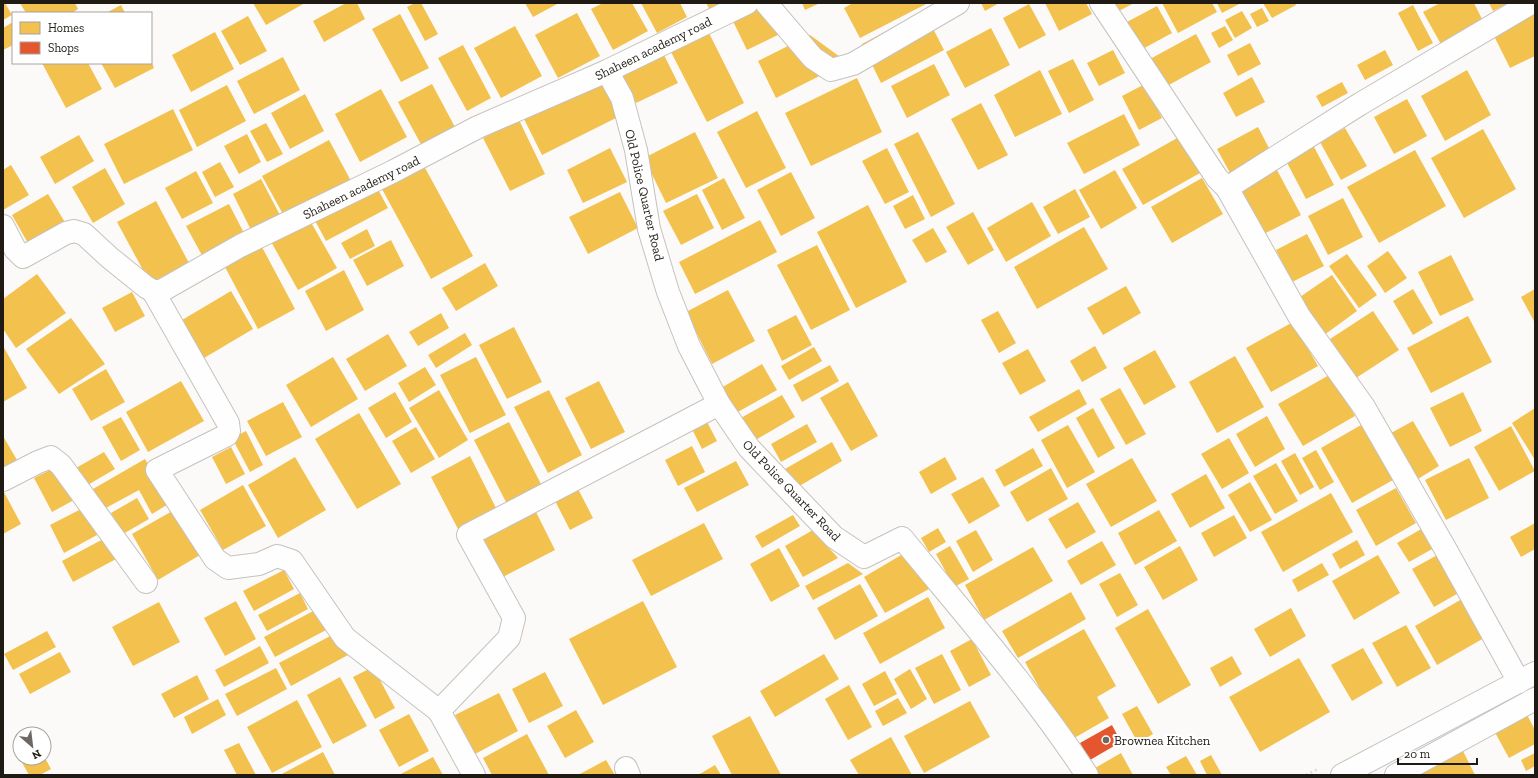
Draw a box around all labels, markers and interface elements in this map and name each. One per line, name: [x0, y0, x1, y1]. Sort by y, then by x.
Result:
legend: [12, 12, 152, 64]
street label: Shaheen academy road: [592, 14, 714, 83]
text: Homes: [48, 21, 84, 35]
text: Shops: [48, 41, 79, 55]
street label: Old Police Quarter Road: [622, 128, 667, 262]
street label: Shaheen academy road: [300, 153, 422, 222]
street label: Old Police Quarter Road: [740, 437, 844, 544]
north arrow: [12, 726, 52, 766]
place label: Brownea Kitchen: [1114, 733, 1211, 748]
marker: Brownea Kitchen: [1101, 735, 1111, 745]
scale bar: [1398, 740, 1477, 766]
text: N: [29, 747, 43, 762]
text: 20 m: [1404, 747, 1431, 761]

